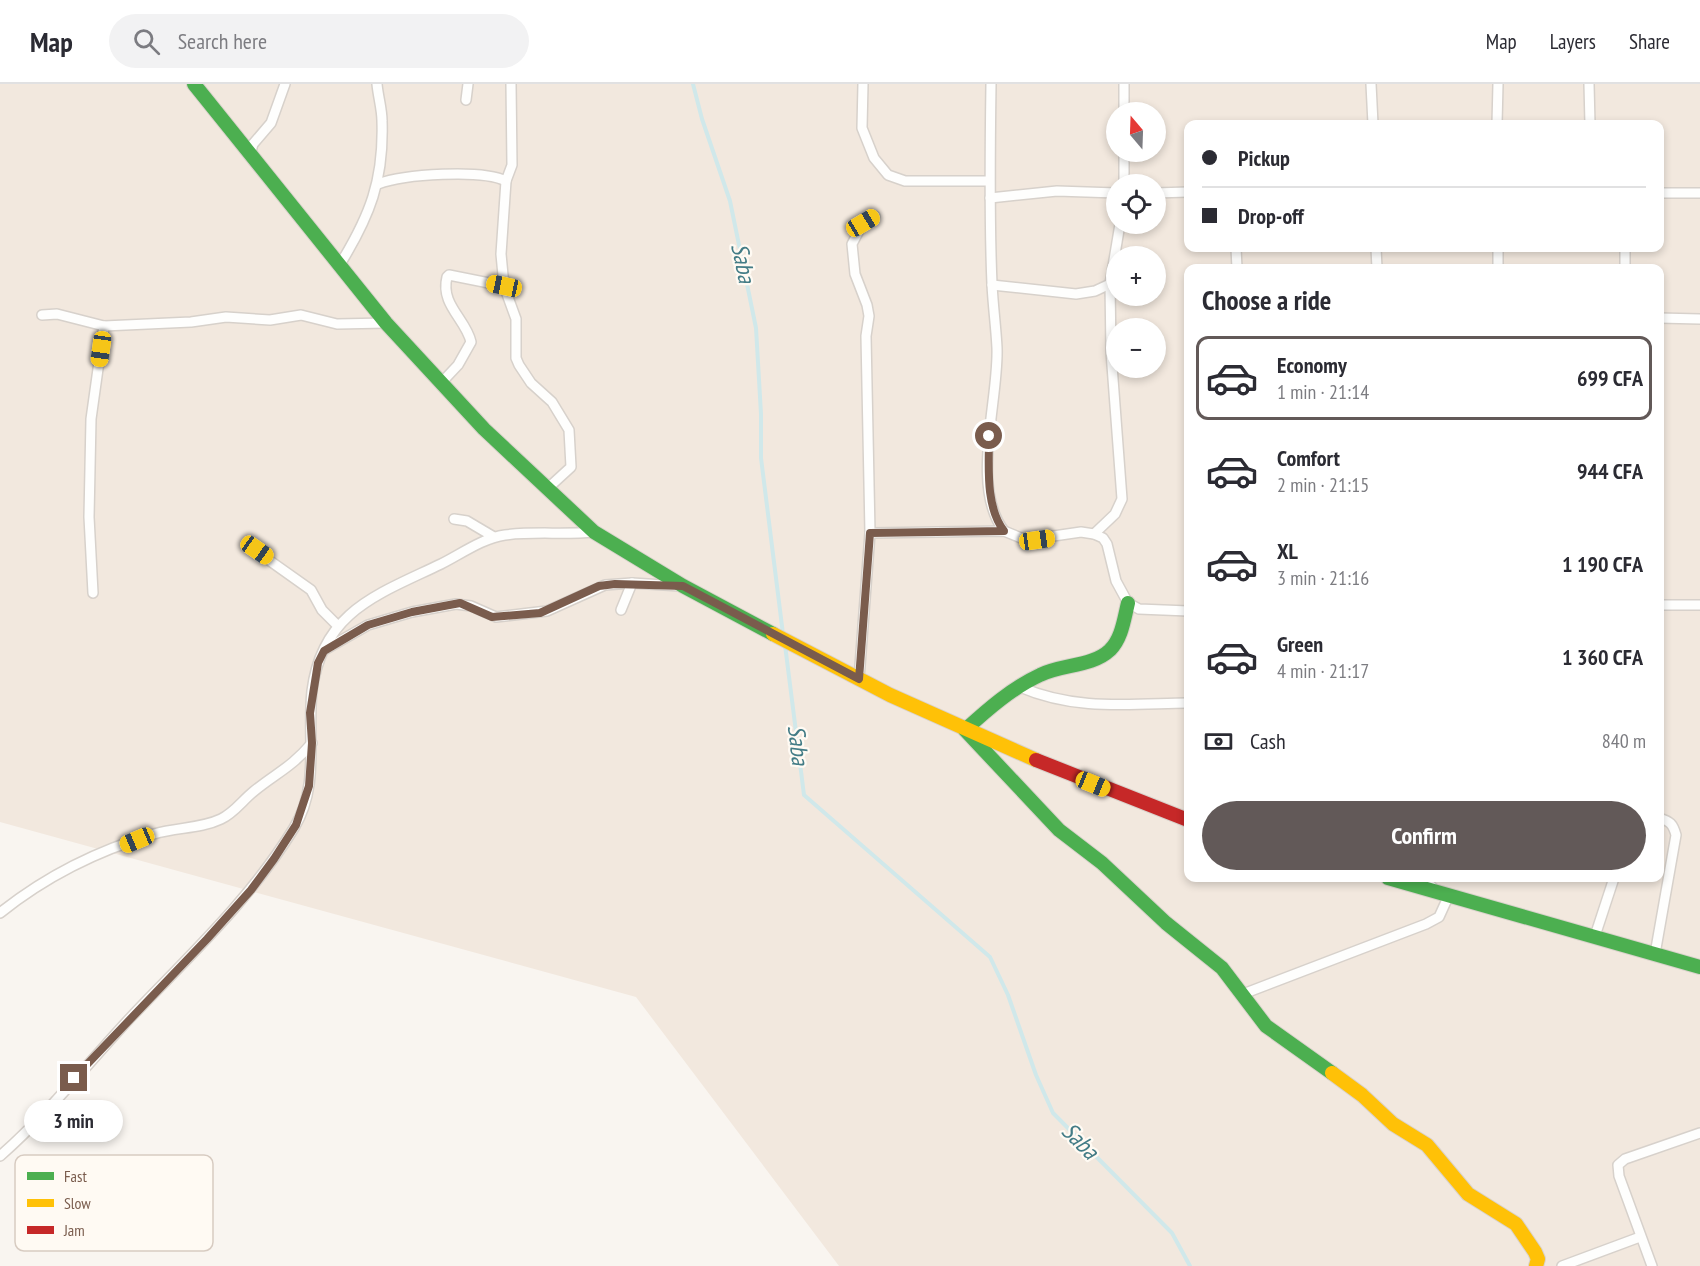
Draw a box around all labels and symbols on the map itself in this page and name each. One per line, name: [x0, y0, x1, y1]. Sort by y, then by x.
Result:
north arrow: [1106, 102, 1166, 162]
car: [843, 206, 883, 240]
water label: Saba: [724, 240, 763, 287]
car: [485, 273, 523, 299]
car: [90, 330, 112, 368]
route start: [975, 422, 1002, 449]
car: [1018, 529, 1056, 551]
car: [237, 532, 277, 568]
water label: Saba: [781, 723, 816, 768]
car: [1073, 769, 1113, 799]
car: [117, 825, 157, 855]
route end: [60, 1064, 87, 1091]
callout: 3 min: [25, 1099, 124, 1141]
water label: Saba: [1055, 1116, 1106, 1167]
legend: [15, 1155, 213, 1251]
text: Fast: [64, 1166, 87, 1186]
text: Slow: [64, 1193, 91, 1213]
text: Jam: [63, 1220, 85, 1240]

